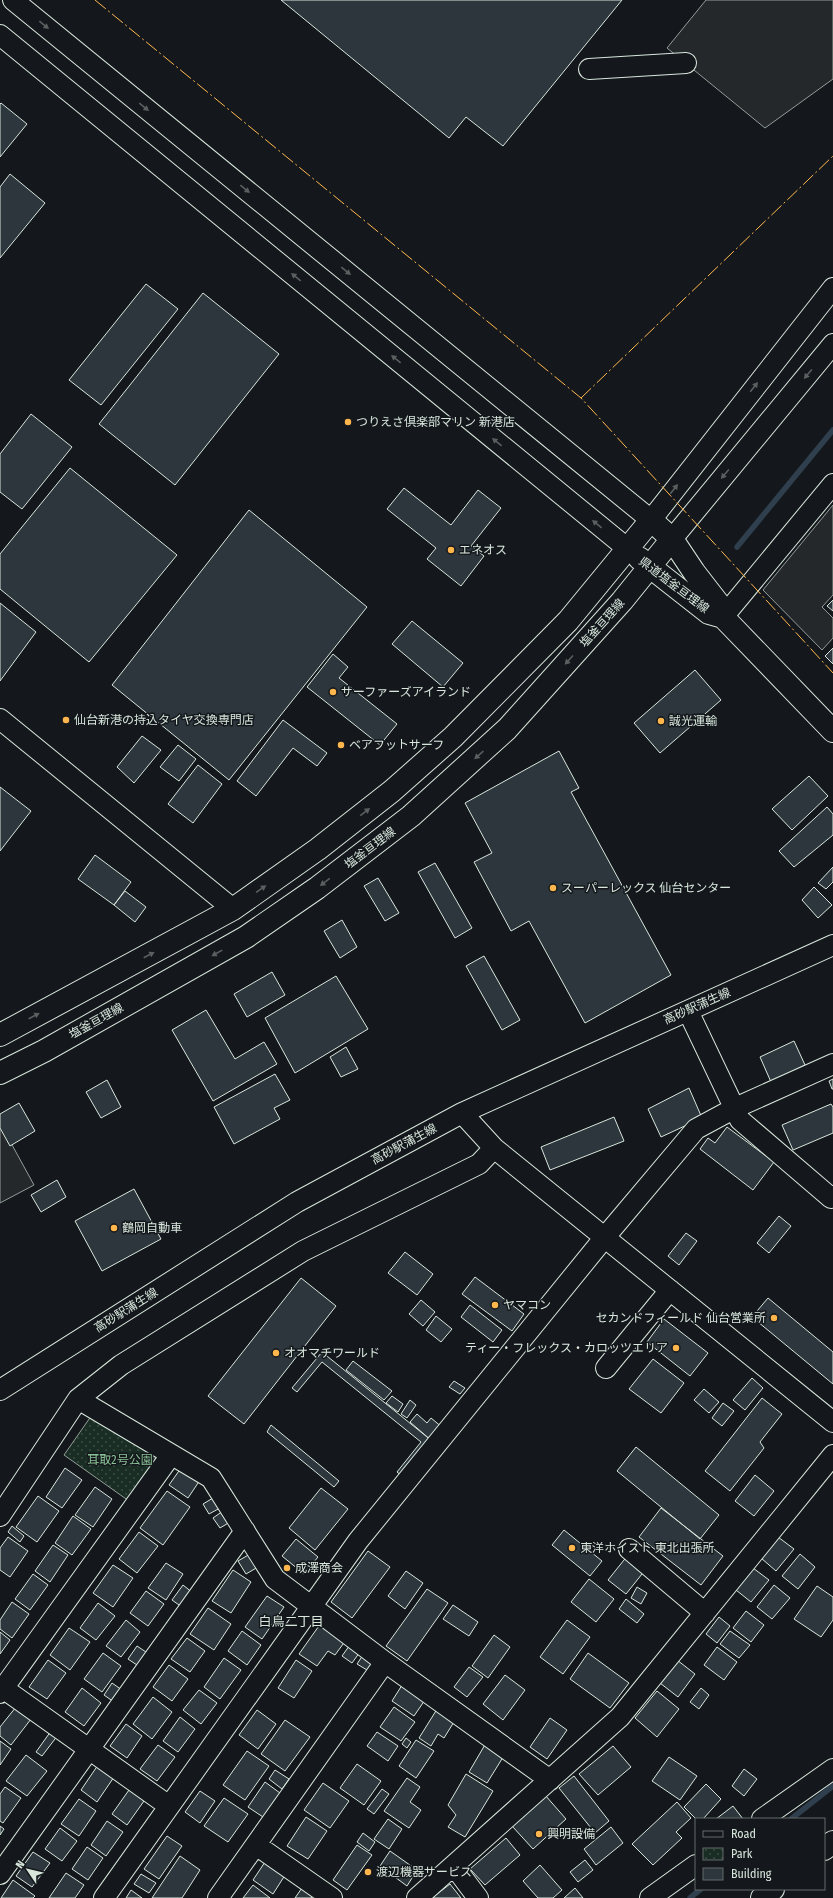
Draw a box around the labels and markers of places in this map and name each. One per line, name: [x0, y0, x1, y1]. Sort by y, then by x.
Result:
place label: つりえさ倶楽部マリン 新港店: [356, 415, 515, 429]
marker: つりえさ倶楽部マリン 新港店: [343, 417, 353, 427]
place label: エネオス: [459, 543, 507, 557]
marker: エネオス: [446, 545, 456, 555]
place label: サーファーズアイランド: [341, 685, 471, 699]
marker: サーファーズアイランド: [328, 687, 338, 697]
place label: 仙台新港の持込タイヤ交換専門店: [74, 713, 254, 727]
place label: 誠光運輸: [669, 714, 717, 728]
marker: 仙台新港の持込タイヤ交換専門店: [61, 715, 71, 725]
marker: 誠光運輸: [656, 716, 666, 726]
place label: ベアフットサーフ: [349, 738, 444, 752]
marker: ベアフットサーフ: [336, 740, 346, 750]
place label: スーパーレックス 仙台センター: [561, 881, 731, 895]
marker: スーパーレックス 仙台センター: [548, 883, 558, 893]
place label: 鶴岡自動車: [122, 1221, 182, 1235]
marker: 鶴岡自動車: [109, 1223, 119, 1233]
place label: ヤマコン: [503, 1298, 551, 1312]
marker: ヤマコン: [490, 1300, 500, 1310]
place label: セカンドフィールド 仙台営業所: [595, 1311, 766, 1325]
marker: セカンドフィールド 仙台営業所: [769, 1313, 779, 1323]
place label: ティー・フレックス・カロッツエリア: [465, 1341, 668, 1355]
marker: ティー・フレックス・カロッツエリア: [671, 1343, 681, 1353]
place label: オオマチワールド: [284, 1346, 380, 1360]
marker: オオマチワールド: [271, 1348, 281, 1358]
place label: 東洋ホイスト 東北出張所: [580, 1541, 714, 1555]
marker: 東洋ホイスト 東北出張所: [567, 1543, 577, 1553]
place label: 成澤商会: [295, 1561, 343, 1575]
marker: 成澤商会: [282, 1563, 292, 1573]
place label: 興明設備: [547, 1827, 595, 1841]
marker: 興明設備: [534, 1829, 544, 1839]
place label: 渡辺機器サービス: [376, 1865, 472, 1879]
marker: 渡辺機器サービス: [363, 1867, 373, 1877]

